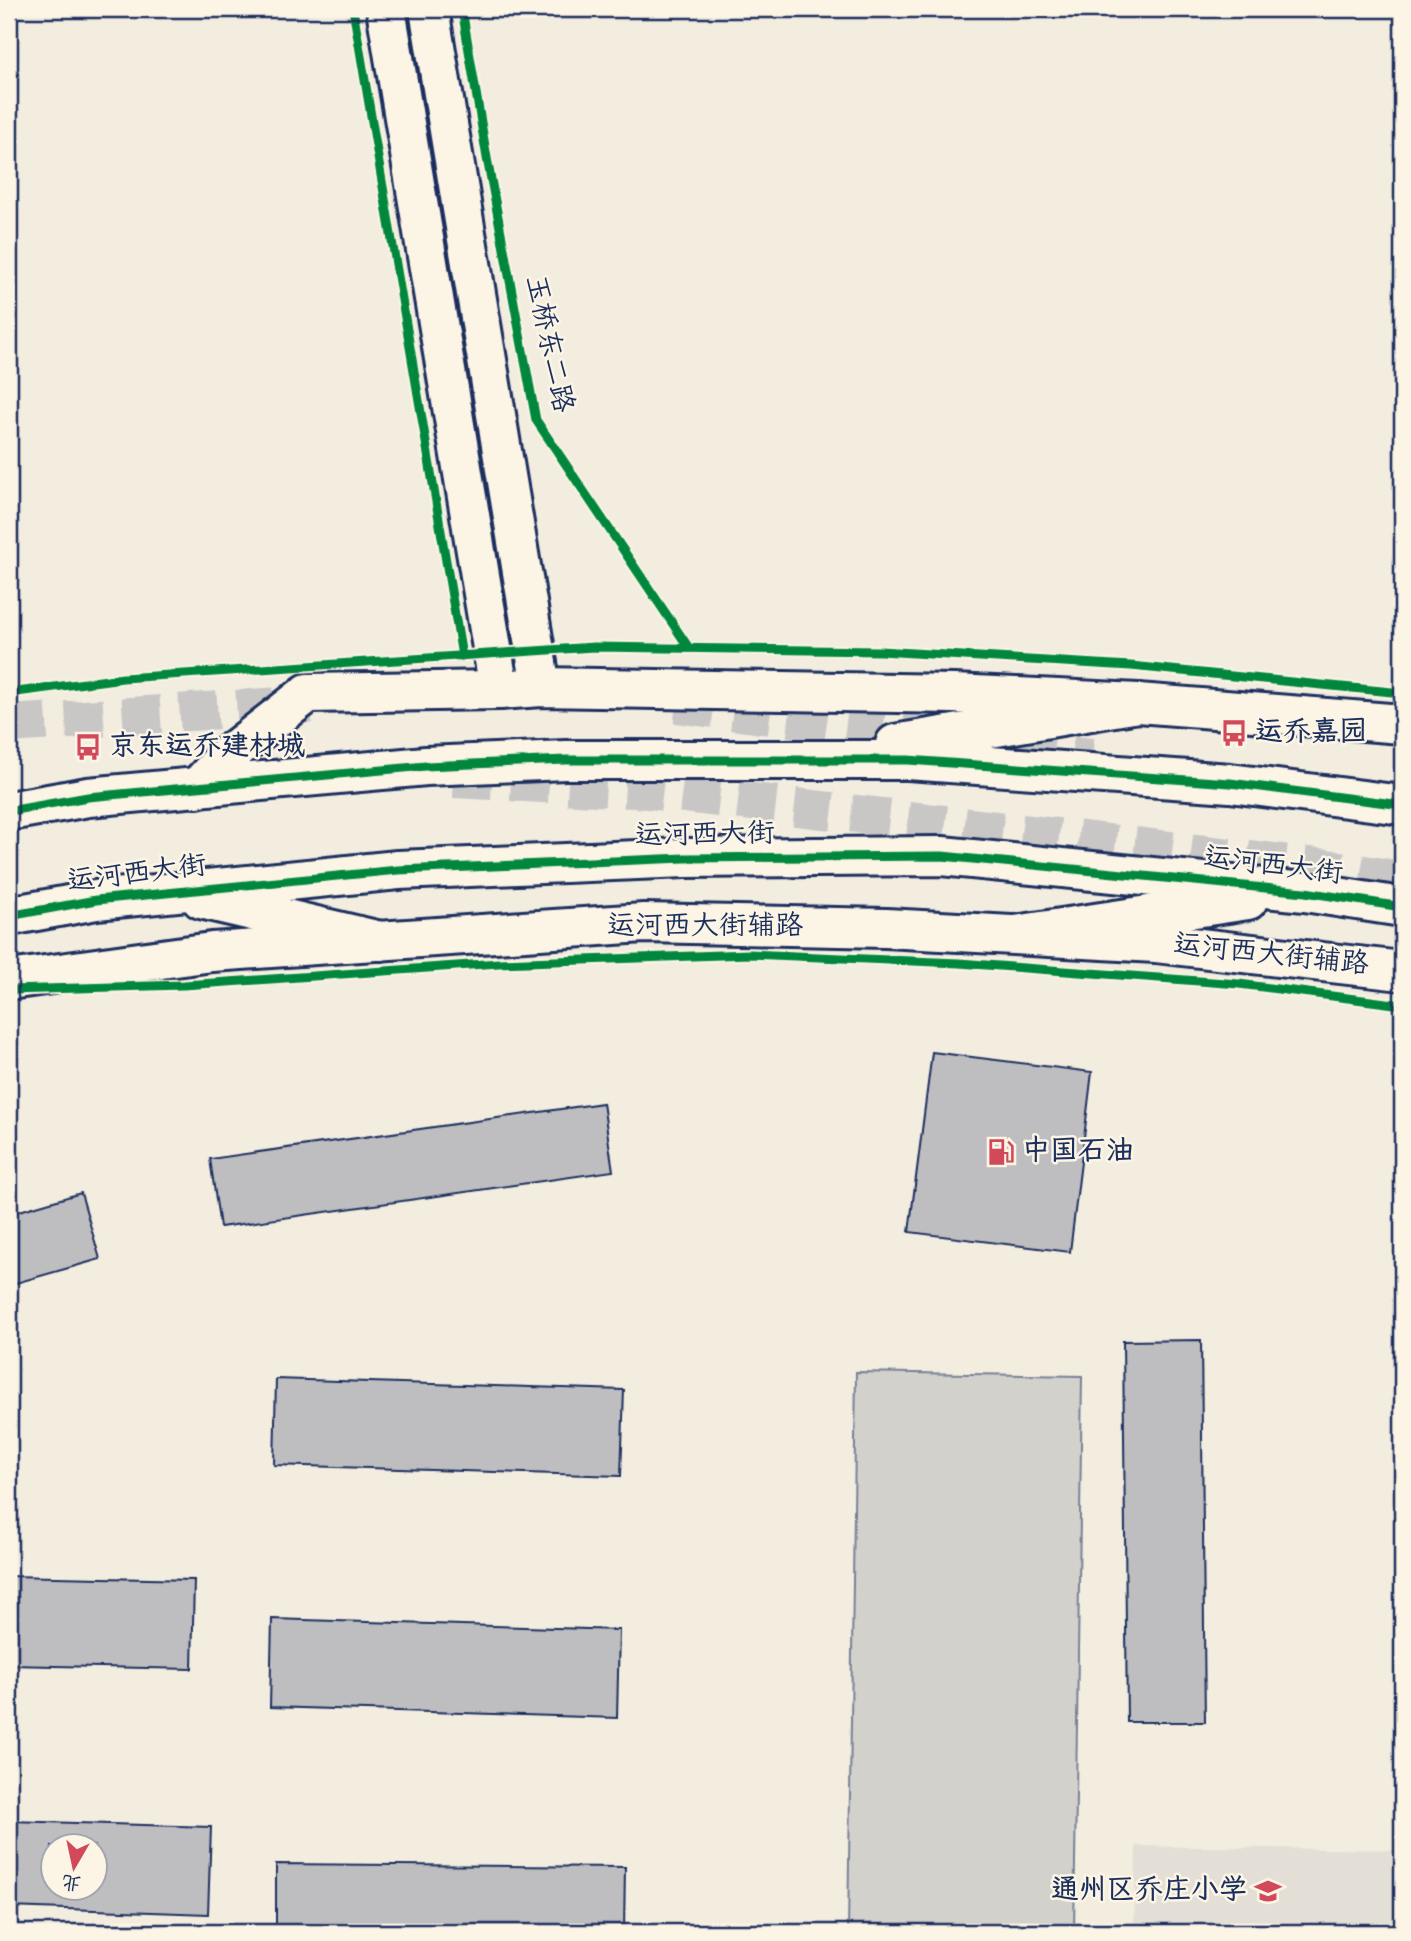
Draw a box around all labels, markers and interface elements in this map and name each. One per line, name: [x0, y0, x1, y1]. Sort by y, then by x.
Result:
street label: 玉桥东二路: [513, 271, 583, 417]
place label: 运乔嘉园: [1255, 713, 1367, 754]
bus stop icon: 运乔嘉园: [1219, 718, 1249, 748]
place label: 京东运乔建材城: [109, 727, 305, 768]
bus stop icon: 京东运乔建材城: [73, 732, 103, 762]
street label: 运河西大街: [635, 814, 775, 858]
street label: 运河西大街: [1201, 838, 1345, 896]
street label: 运河西大街: [65, 846, 209, 904]
street label: 运河西大街辅路: [607, 907, 803, 948]
street label: 运河西大街辅路: [1171, 925, 1371, 987]
place label: 中国石油: [1022, 1132, 1134, 1173]
fuel station icon: 中国石油: [986, 1137, 1016, 1167]
north arrow: [38, 1832, 108, 1902]
text: 北: [60, 1867, 83, 1896]
place label: 通州区乔庄小学: [1051, 1871, 1247, 1912]
school or university icon: 通州区乔庄小学: [1253, 1876, 1283, 1906]

